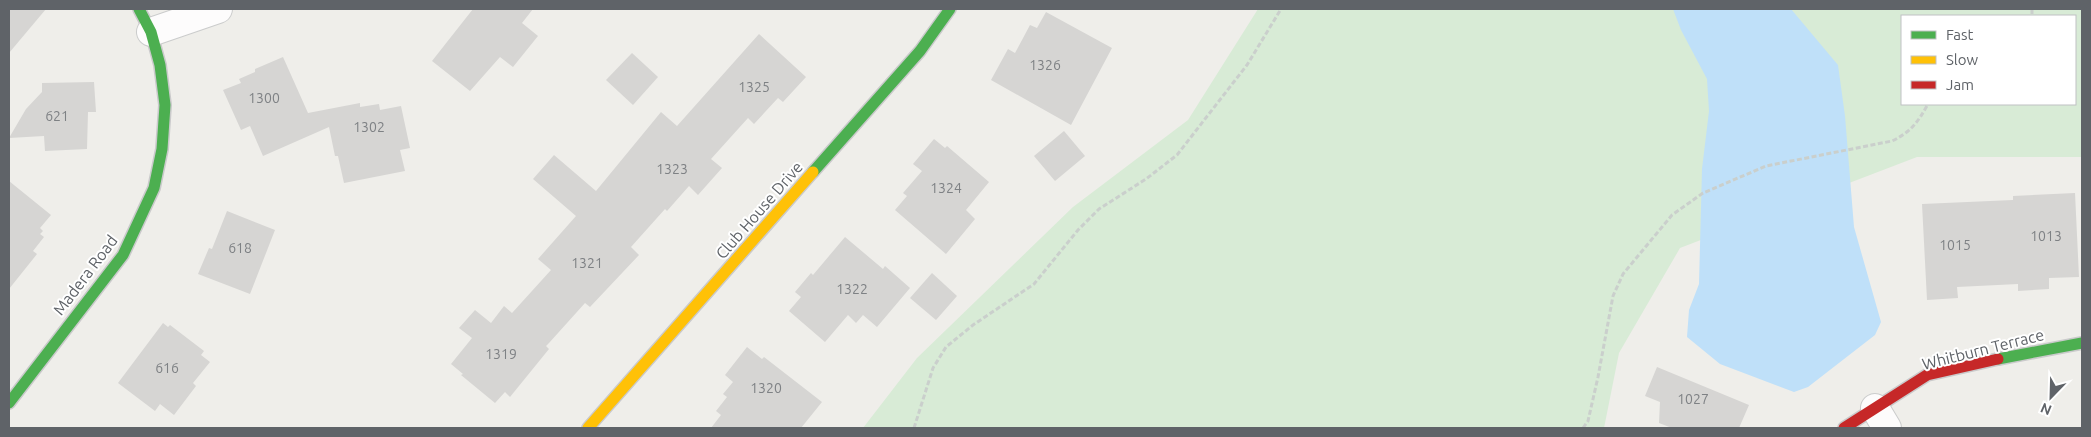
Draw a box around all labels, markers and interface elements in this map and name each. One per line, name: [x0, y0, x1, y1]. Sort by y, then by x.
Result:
legend: [1901, 15, 2076, 105]
text: Fast: [1946, 26, 1974, 43]
text: Slow: [1946, 51, 1979, 68]
house number: 1326: [1029, 57, 1061, 73]
text: Jam: [1946, 76, 1974, 93]
house number: 1325: [738, 79, 770, 95]
house number: 1300: [248, 90, 280, 106]
house number: 621: [45, 108, 69, 124]
house number: 1302: [353, 119, 385, 135]
street label: Club House Drive: [712, 158, 806, 262]
house number: 1323: [656, 161, 688, 177]
house number: 1324: [930, 180, 962, 196]
house number: 1013: [2030, 228, 2062, 244]
street label: Madera Road: [49, 232, 121, 318]
house number: 1015: [1939, 237, 1971, 253]
house number: 618: [228, 240, 252, 256]
house number: 1321: [571, 255, 603, 271]
house number: 1322: [836, 281, 868, 297]
street label: Whitburn Terrace: [1920, 325, 2046, 373]
house number: 1319: [485, 346, 517, 362]
house number: 616: [155, 360, 179, 376]
north arrow: [2026, 372, 2076, 422]
house number: 1320: [750, 380, 782, 396]
house number: 1027: [1677, 391, 1709, 407]
text: N: [2038, 400, 2054, 418]

